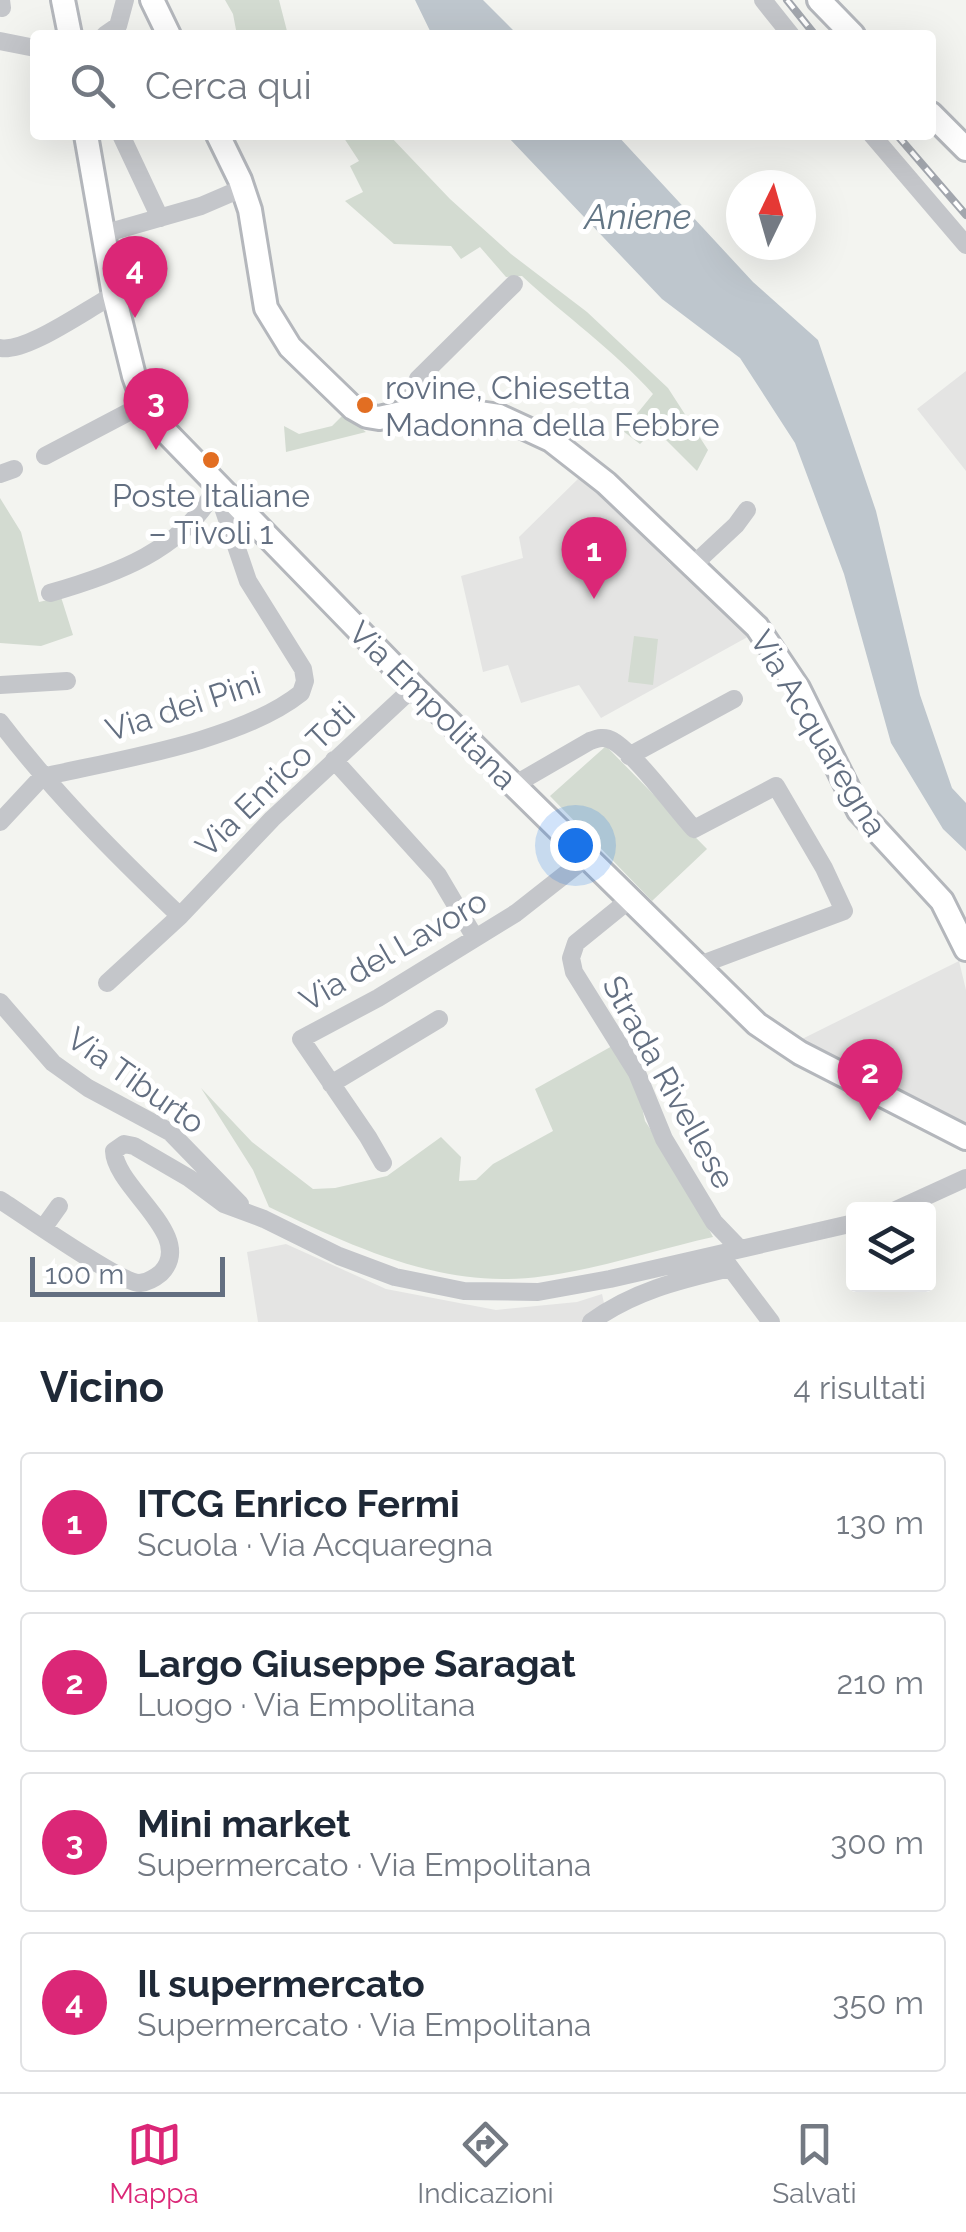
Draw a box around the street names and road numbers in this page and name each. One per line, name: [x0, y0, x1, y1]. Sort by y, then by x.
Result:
street label: Via Empolitana: [342, 614, 524, 796]
street label: Via Acquaregna: [743, 623, 895, 843]
street label: Via dei Pini: [101, 664, 265, 748]
street label: Via Enrico Toti: [188, 694, 362, 864]
street label: Via del Lavoro: [293, 882, 493, 1018]
street label: Strada Rivellese: [595, 969, 743, 1195]
street label: Via Tiburto: [60, 1019, 212, 1141]

